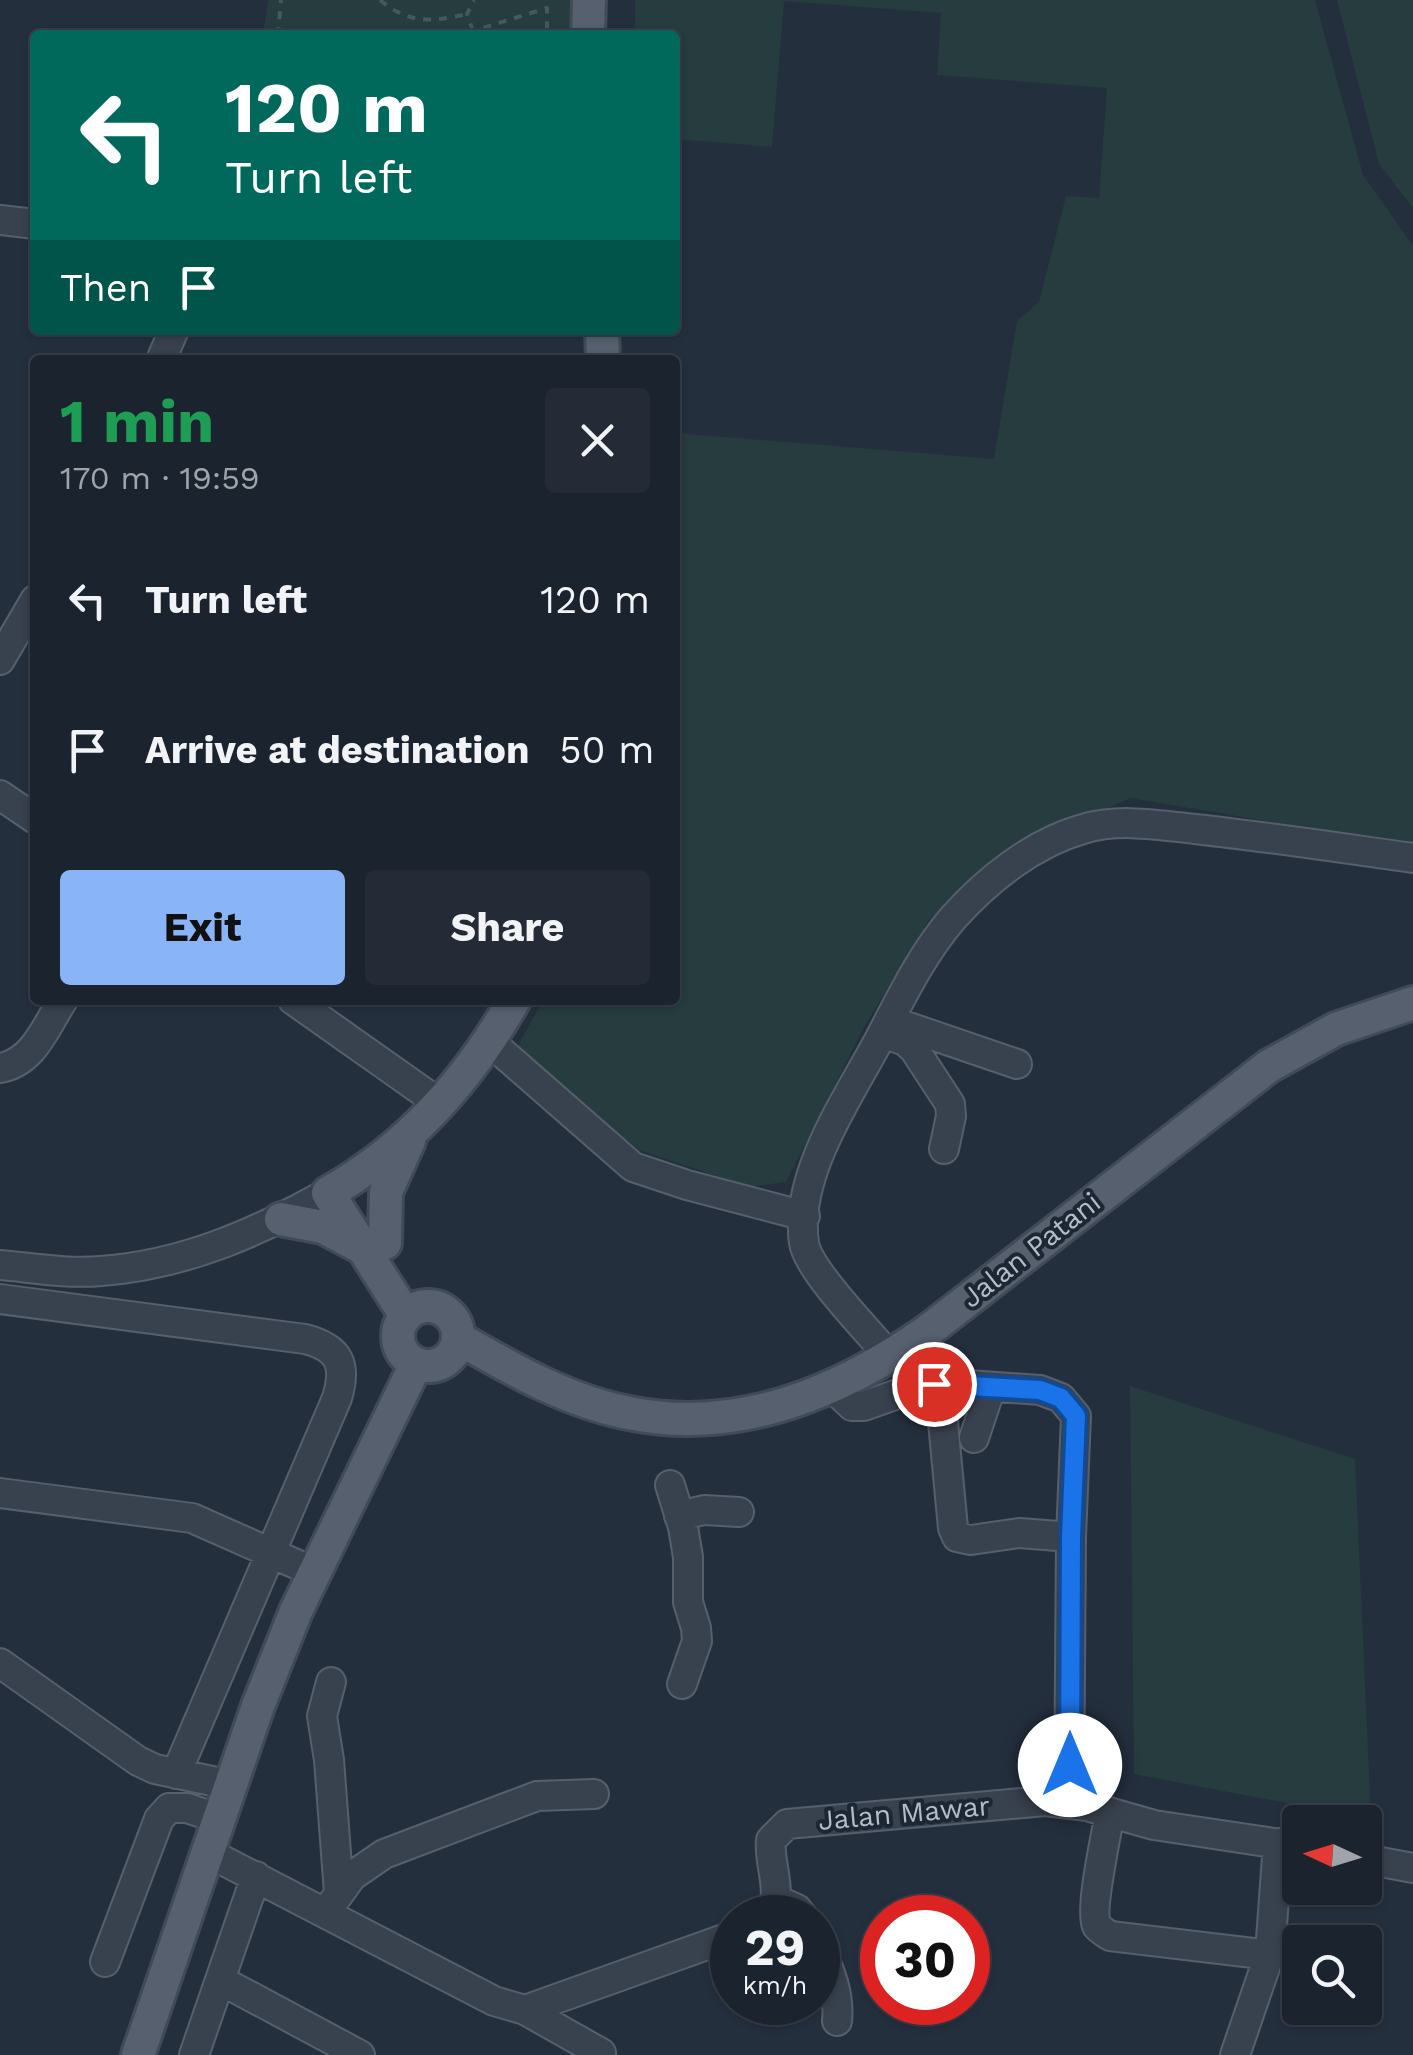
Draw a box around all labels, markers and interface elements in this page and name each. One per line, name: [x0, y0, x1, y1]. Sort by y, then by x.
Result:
text: 120 m: [225, 67, 428, 149]
icon: left: [60, 70, 190, 200]
text: Turn left: [225, 151, 412, 204]
icon: arrive: [171, 260, 226, 315]
text: Then: [60, 266, 151, 310]
text: 1 min: [60, 386, 214, 457]
button: close: [545, 388, 650, 493]
text: 170 m · 19:59: [60, 459, 260, 497]
icon: left: [60, 573, 115, 628]
text: Turn left: [145, 578, 307, 622]
text: 120 m: [540, 578, 650, 622]
icon: arrive: [60, 723, 115, 778]
text: Arrive at destination: [145, 728, 530, 772]
text: 50 m: [560, 728, 655, 772]
button: Exit: [60, 870, 345, 985]
button: Share: [365, 870, 650, 985]
street label: Jalan Patani: [955, 1186, 1107, 1314]
pin: [892, 1342, 977, 1427]
icon: arrive: [907, 1357, 962, 1412]
position arrow: [1018, 1713, 1122, 1817]
street label: Jalan Mawar: [817, 1789, 991, 1837]
north arrow: [1282, 1805, 1382, 1905]
map controls: [1282, 1805, 1382, 2025]
speed limit sign: 30: [860, 1895, 990, 2025]
text: 29: [745, 1918, 805, 1977]
button: search: [1282, 1925, 1382, 2025]
text: km/h: [743, 1971, 807, 2000]

